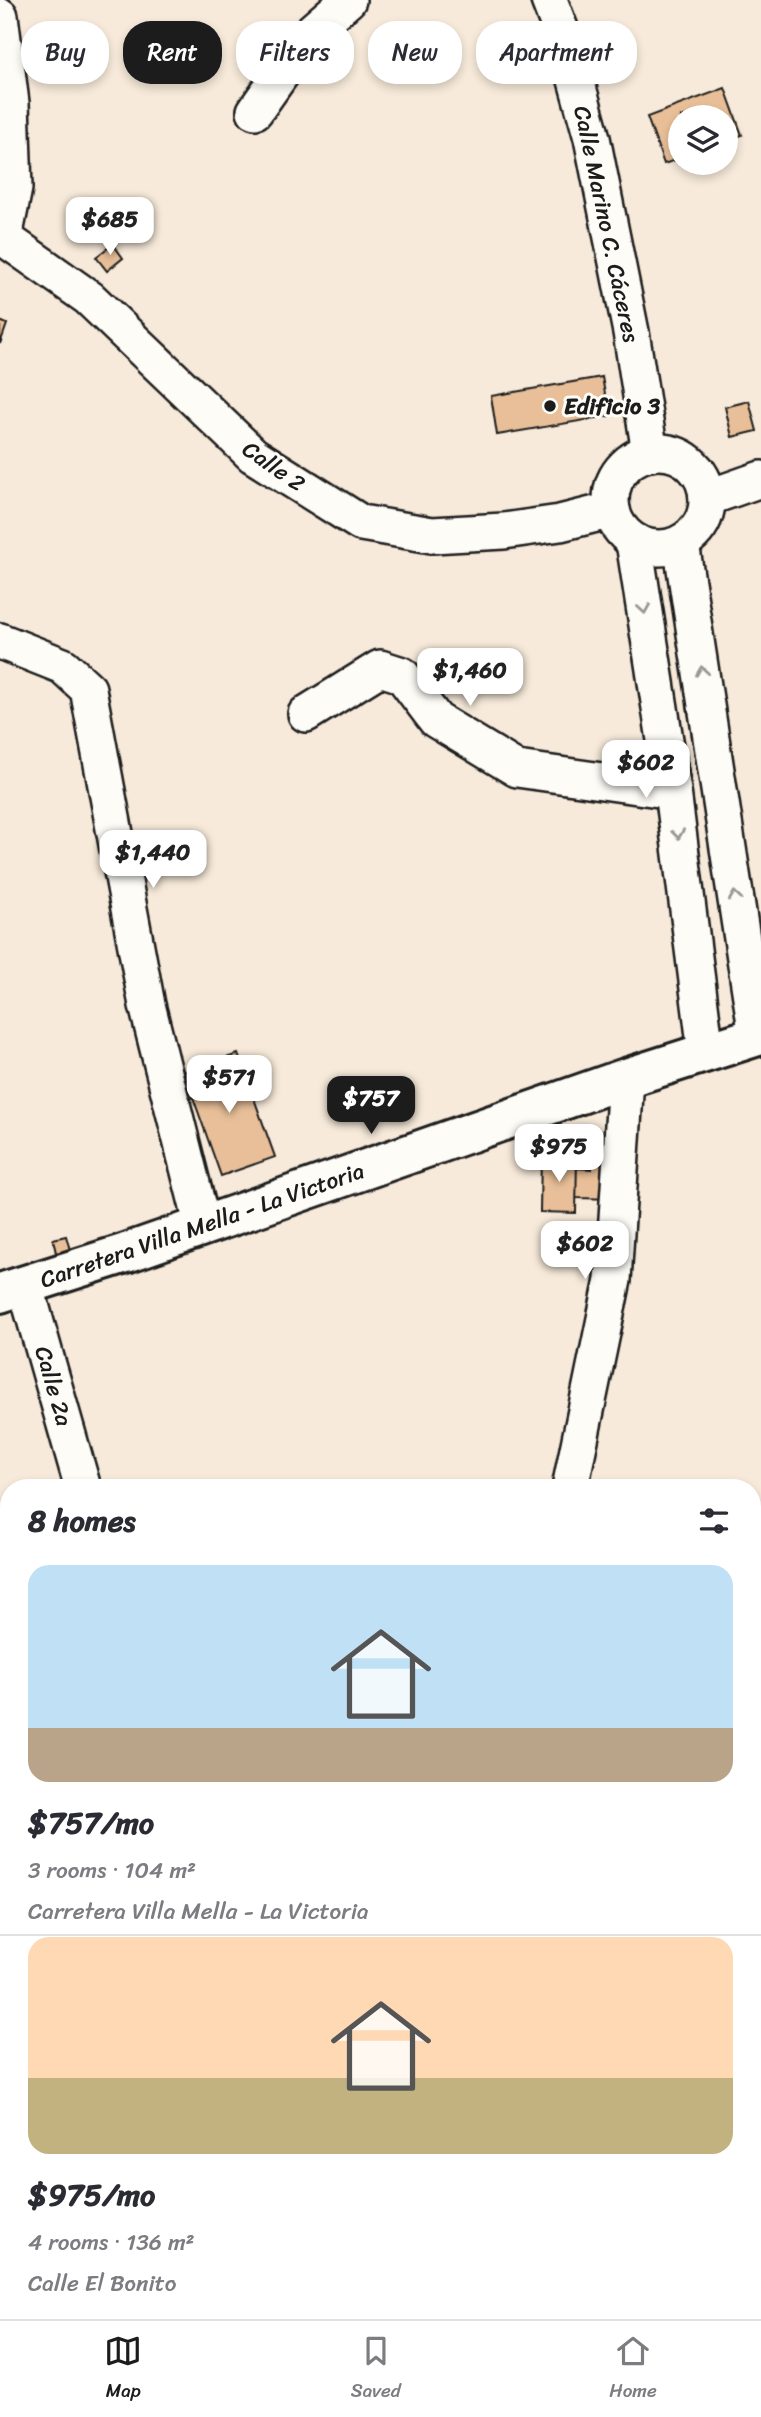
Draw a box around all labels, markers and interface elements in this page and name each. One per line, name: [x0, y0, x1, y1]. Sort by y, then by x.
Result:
chip: Buy: [21, 21, 109, 84]
chip: Rent: [123, 21, 222, 84]
chip: Filters: [236, 21, 354, 84]
chip: New: [368, 21, 462, 84]
chip: Apartment: [476, 21, 637, 84]
street label: Calle Marino C. Cáceres: [561, 102, 652, 347]
map controls: [668, 105, 738, 175]
button: layers: [668, 105, 738, 175]
pin: $685: [69, 198, 151, 257]
text: $685: [82, 199, 138, 240]
place label: Edificio 3: [564, 386, 660, 427]
marker: Edificio 3: [542, 398, 558, 414]
street label: Calle 2: [233, 430, 314, 503]
one-way arrow: [636, 603, 651, 615]
pin: $1,460: [413, 648, 527, 708]
text: $1,460: [433, 650, 507, 691]
one-way arrow: [694, 666, 709, 677]
pin: $602: [605, 740, 687, 800]
text: $602: [618, 742, 674, 783]
one-way arrow: [671, 828, 686, 840]
pin: $1,440: [96, 830, 210, 890]
text: $1,440: [116, 832, 190, 873]
one-way arrow: [728, 891, 743, 902]
pin: $571: [188, 1056, 270, 1115]
text: $571: [203, 1057, 255, 1098]
pin: $757: [330, 1076, 412, 1136]
text: $757: [343, 1078, 399, 1119]
pin: $975: [518, 1124, 600, 1184]
text: $975: [531, 1126, 587, 1167]
street label: Carretera Villa Mella - La Victoria: [34, 1151, 370, 1300]
pin: $602: [544, 1222, 626, 1281]
text: $602: [557, 1223, 613, 1264]
street label: Calle 2a: [23, 1341, 85, 1431]
text: 8 homes: [28, 1494, 136, 1548]
icon: filters: [695, 1502, 733, 1540]
icon: home: [318, 1611, 444, 1737]
text: $757/mo: [28, 1796, 154, 1850]
text: 3 rooms · 104 m²: [28, 1850, 196, 1891]
text: Carretera Villa Mella - La Victoria: [28, 1891, 369, 1932]
icon: home: [318, 1983, 444, 2109]
text: $975/mo: [28, 2168, 155, 2222]
text: 4 rooms · 136 m²: [28, 2222, 195, 2263]
text: Calle El Bonito: [28, 2263, 177, 2304]
tab: Map: [104, 2332, 142, 2407]
tab: Saved: [351, 2332, 401, 2407]
tab: Home: [609, 2332, 657, 2407]

